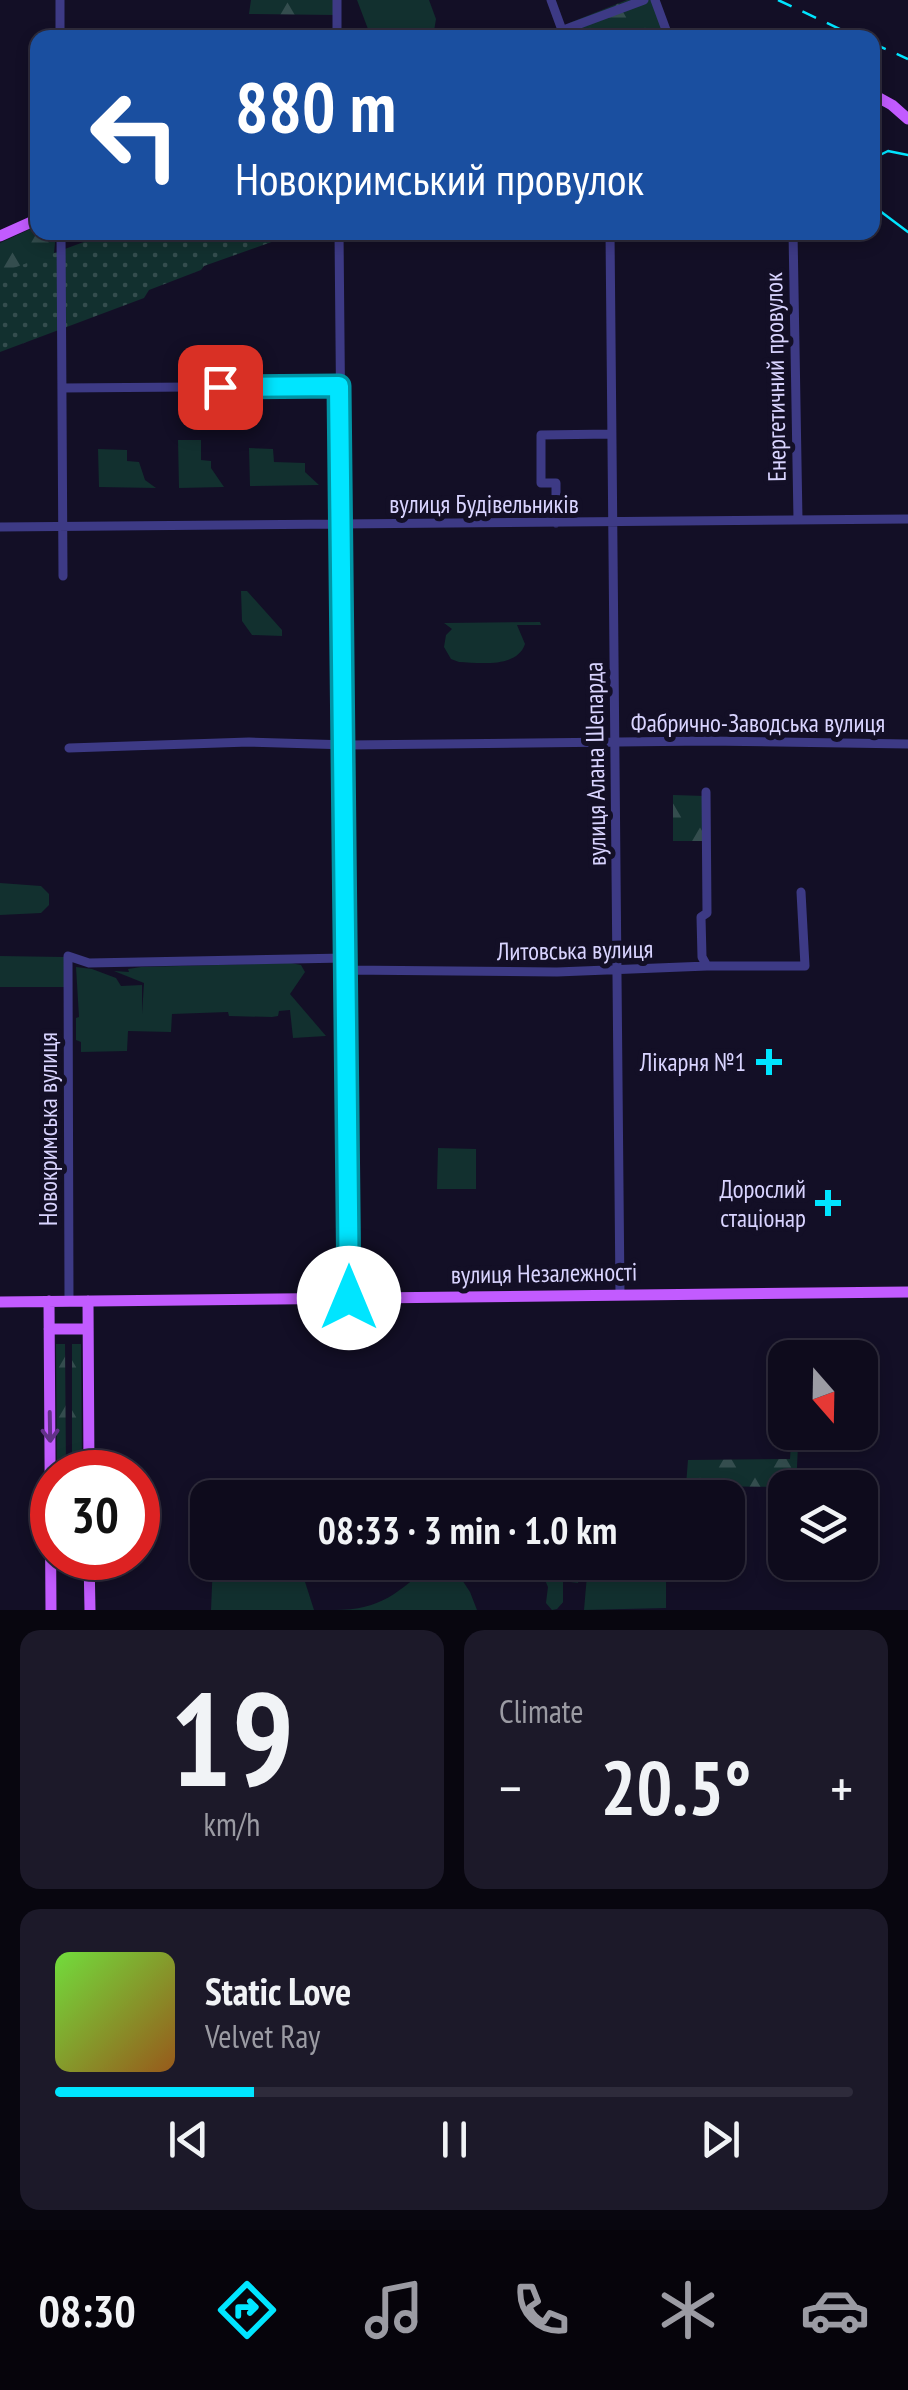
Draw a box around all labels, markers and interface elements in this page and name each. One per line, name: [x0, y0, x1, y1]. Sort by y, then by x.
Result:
text: 880 m: [235, 61, 396, 151]
icon: left: [70, 70, 200, 200]
text: Новокримський провулок: [235, 149, 644, 207]
street label: Енергетичний провулок: [757, 272, 793, 482]
pin: [178, 345, 263, 430]
icon: arrive: [193, 360, 248, 415]
street label: вулиця Будівельників: [389, 488, 579, 520]
street label: вулиця Алана Шепарда: [577, 662, 613, 866]
street label: Фабрично-Заводська вулиця: [631, 707, 885, 739]
street label: Литовська вулиця: [496, 933, 653, 967]
street label: Новокримська вулиця: [32, 1032, 64, 1226]
place label: Лікарня №1: [639, 1046, 746, 1078]
marker: Лікарня №1: [756, 1049, 782, 1075]
place label: Дорослий стаціонар: [720, 1173, 806, 1234]
marker: Дорослий стаціонар: [815, 1190, 841, 1216]
position arrow: [297, 1246, 401, 1350]
street label: вулиця Незалежності: [451, 1255, 637, 1291]
north arrow: [768, 1340, 878, 1450]
map controls: [768, 1340, 878, 1580]
one-way arrow: [40, 1410, 60, 1442]
speed limit sign: 30: [30, 1450, 160, 1580]
button: layers: [768, 1470, 878, 1580]
text: 08:33 · 3 min · 1.0 km: [318, 1505, 617, 1554]
text: 19: [170, 1654, 294, 1822]
text: Climate: [499, 1690, 583, 1732]
text: 20.5°: [601, 1739, 751, 1836]
text: −: [499, 1752, 522, 1823]
text: +: [830, 1752, 853, 1823]
text: km/h: [204, 1803, 260, 1845]
text: Static Love: [205, 1966, 351, 2015]
text: Velvet Ray: [205, 2015, 320, 2057]
icon: previous: [161, 2112, 216, 2167]
icon: pause: [427, 2112, 482, 2167]
icon: next: [693, 2112, 748, 2167]
icon: directions: [212, 2275, 282, 2345]
icon: music: [359, 2275, 429, 2345]
icon: phone: [506, 2275, 576, 2345]
icon: climate: [653, 2275, 723, 2345]
icon: car: [800, 2275, 870, 2345]
text: 08:30: [38, 2281, 136, 2339]

